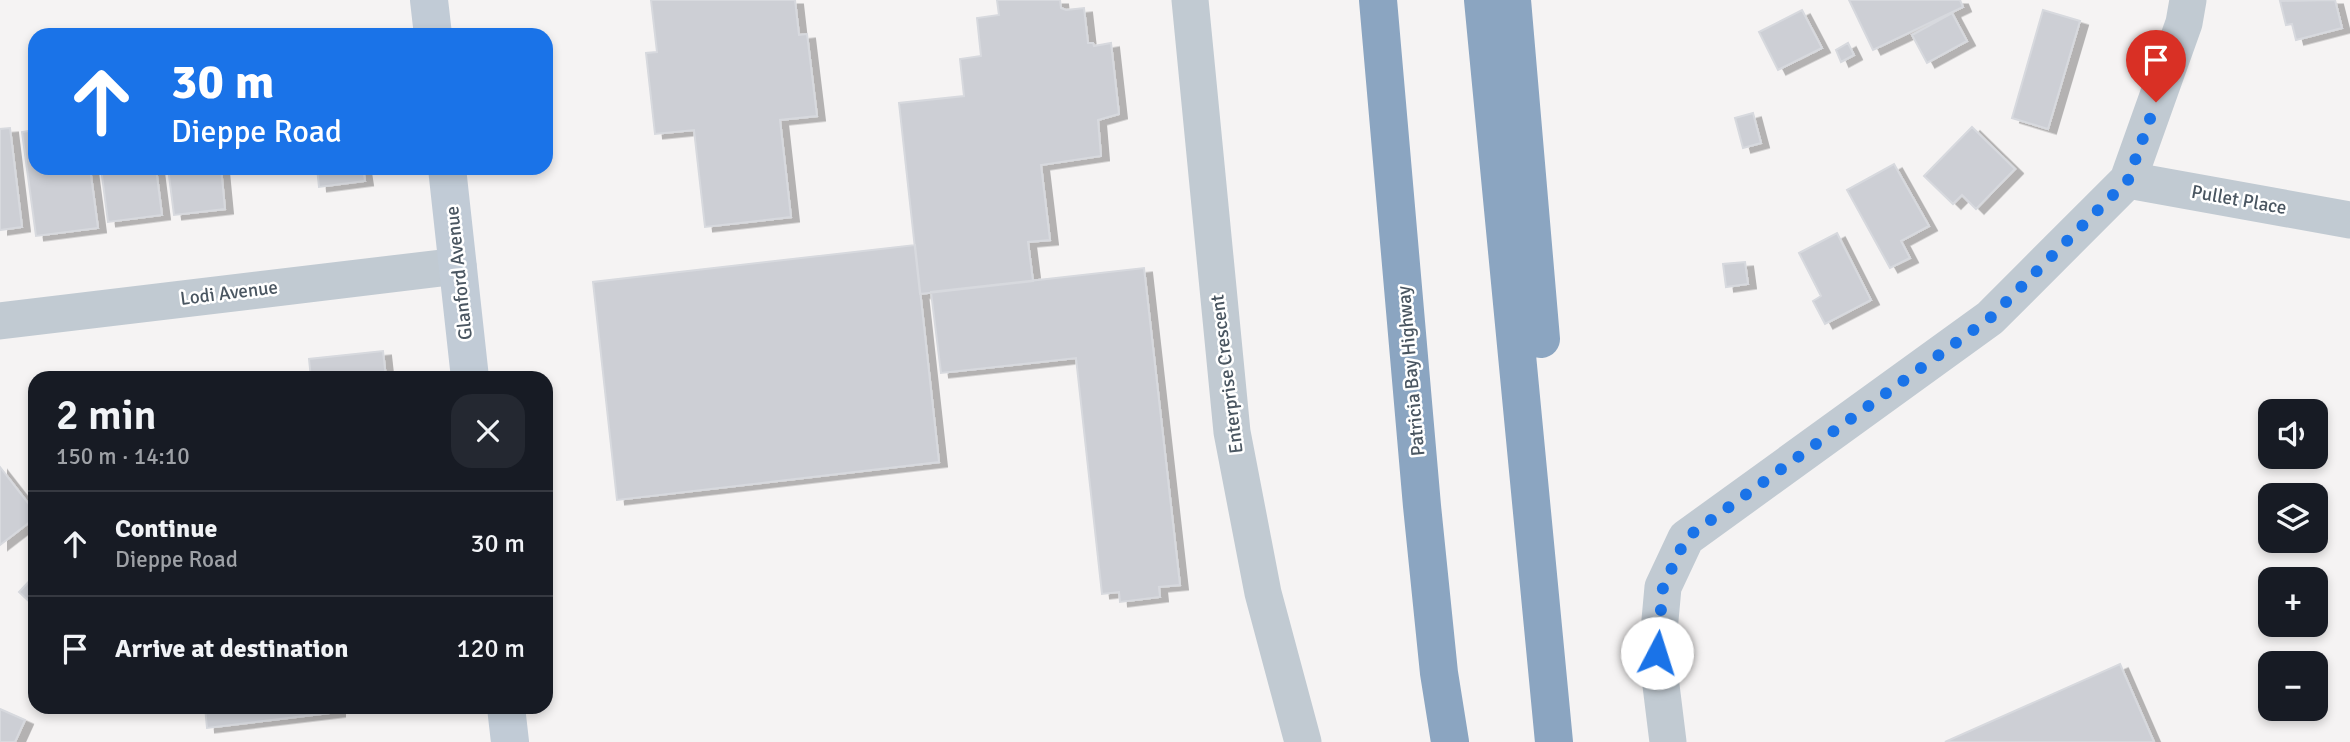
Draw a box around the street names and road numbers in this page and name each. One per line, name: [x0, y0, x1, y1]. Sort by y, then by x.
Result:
street label: Pullet Place: [2189, 180, 2289, 220]
street label: Glanford Avenue: [440, 205, 478, 341]
street label: Lodi Avenue: [179, 275, 279, 311]
street label: Patricia Bay Highway: [1392, 285, 1430, 457]
street label: Enterprise Crescent: [1205, 293, 1249, 455]

